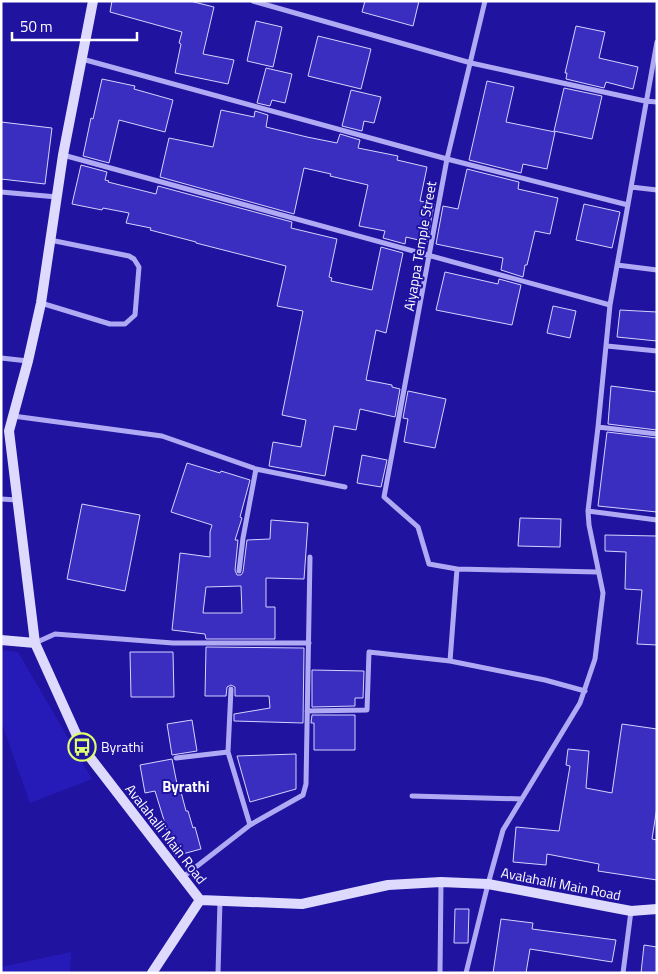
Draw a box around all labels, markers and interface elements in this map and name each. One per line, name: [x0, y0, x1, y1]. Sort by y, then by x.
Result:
scale bar: [12, 10, 138, 42]
text: 50 m: [20, 15, 53, 38]
street label: Aiyappa Temple Street: [398, 179, 441, 313]
bus stop icon: Byrathi: [67, 732, 97, 762]
place label: Byrathi: [101, 736, 144, 757]
district label: Byrathi: [162, 775, 210, 798]
street label: Avalahalli Main Road: [121, 779, 212, 888]
street label: Avalahalli Main Road: [499, 862, 623, 905]

